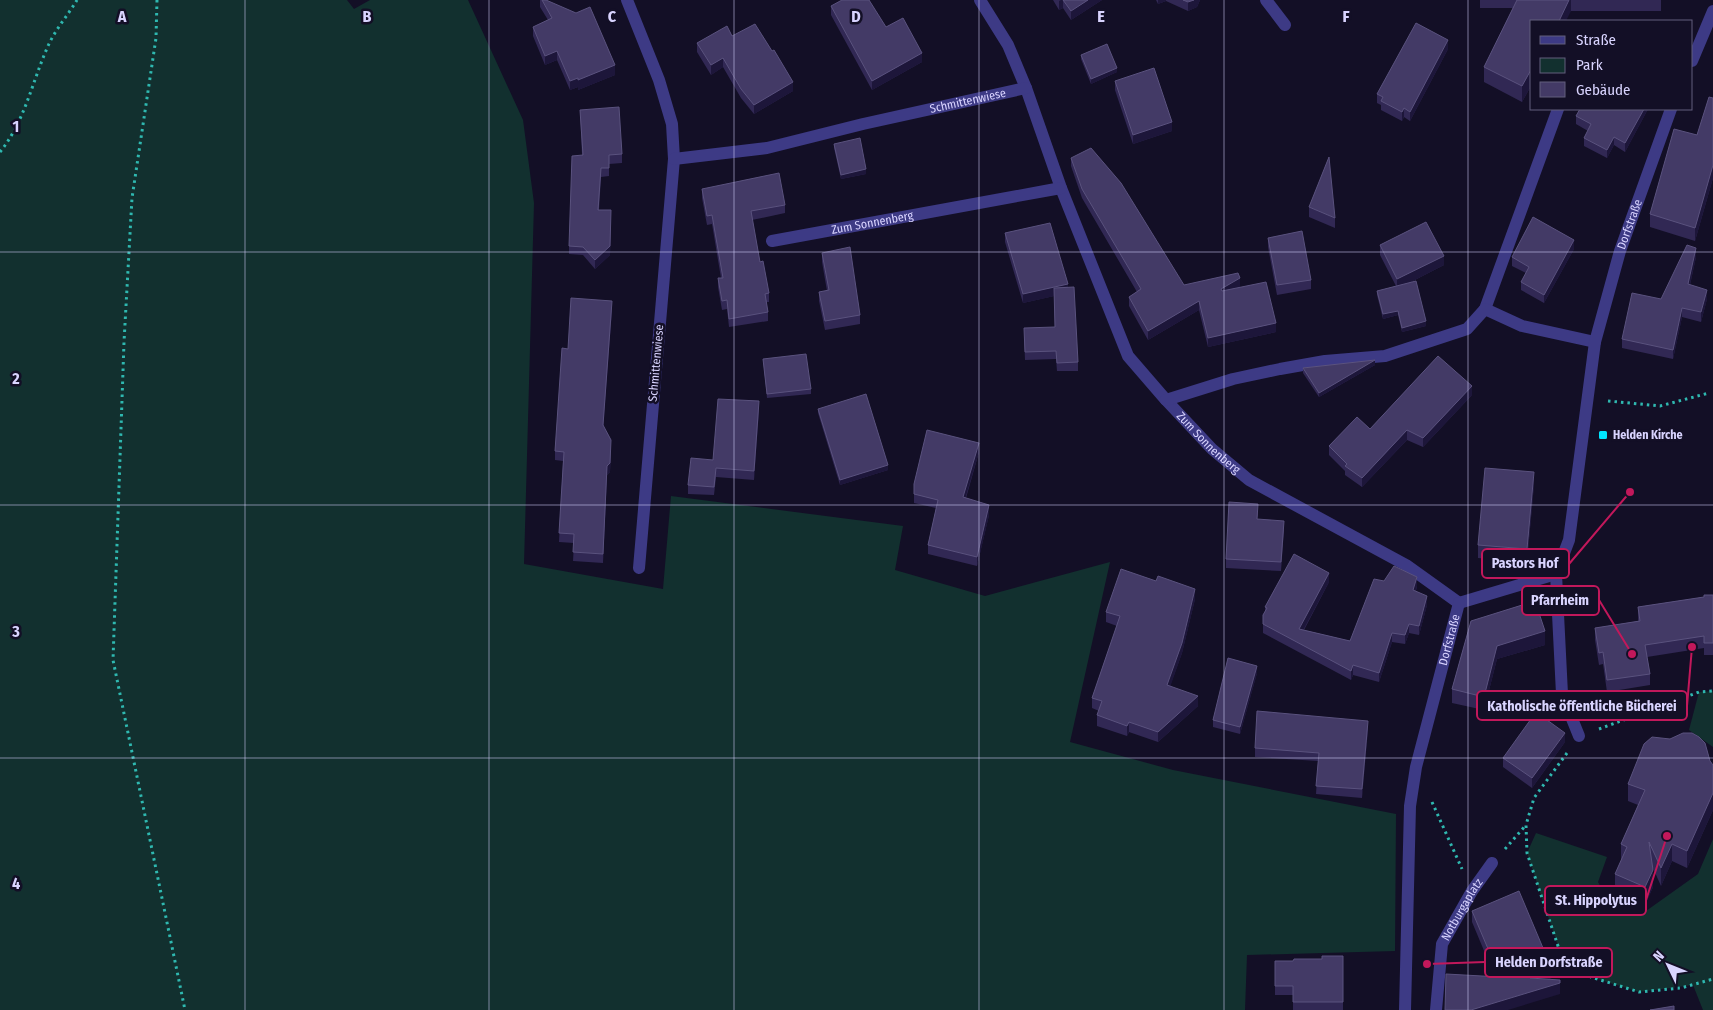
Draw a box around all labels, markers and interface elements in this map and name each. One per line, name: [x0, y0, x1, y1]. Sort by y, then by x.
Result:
text: A: [117, 7, 127, 26]
text: B: [363, 7, 372, 26]
text: C: [608, 7, 617, 26]
text: D: [851, 7, 861, 26]
text: E: [1097, 7, 1105, 26]
text: F: [1342, 7, 1350, 26]
legend: [1530, 20, 1693, 110]
text: Straße: [1576, 31, 1616, 49]
text: Park: [1576, 56, 1603, 74]
text: Gebäude: [1576, 81, 1631, 99]
street label: Schmittenwiese: [928, 86, 1007, 116]
text: 1: [13, 117, 19, 136]
street label: Dorfstraße: [1614, 197, 1645, 251]
street label: Zum Sonnenberg: [830, 208, 915, 237]
street label: Schmittenwiese: [646, 324, 666, 402]
text: 2: [11, 369, 20, 388]
street label: Zum Sonnenberg: [1174, 409, 1243, 477]
place label: Helden Kirche: [1613, 428, 1683, 442]
marker: Helden Kirche: [1597, 429, 1609, 441]
callout: Pastors Hof: [1482, 549, 1569, 578]
text: Pastors Hof: [1492, 555, 1560, 572]
callout: Pfarrheim: [1522, 586, 1599, 615]
text: Pfarrheim: [1531, 592, 1589, 609]
street label: Dorfstraße: [1436, 613, 1463, 667]
text: 3: [11, 622, 20, 641]
callout: Katholische öffentliche Bücherei: [1477, 691, 1687, 720]
text: Katholische öffentliche Bücherei: [1487, 698, 1677, 715]
text: 4: [12, 874, 20, 893]
street label: Notburgaplatz: [1438, 876, 1486, 943]
callout: St. Hippolytus: [1545, 886, 1646, 915]
text: St. Hippolytus: [1555, 892, 1637, 909]
north arrow: [1643, 940, 1693, 990]
callout: Helden Dorfstraße: [1485, 948, 1612, 977]
text: N: [1650, 948, 1668, 965]
text: Helden Dorfstraße: [1495, 954, 1603, 971]

